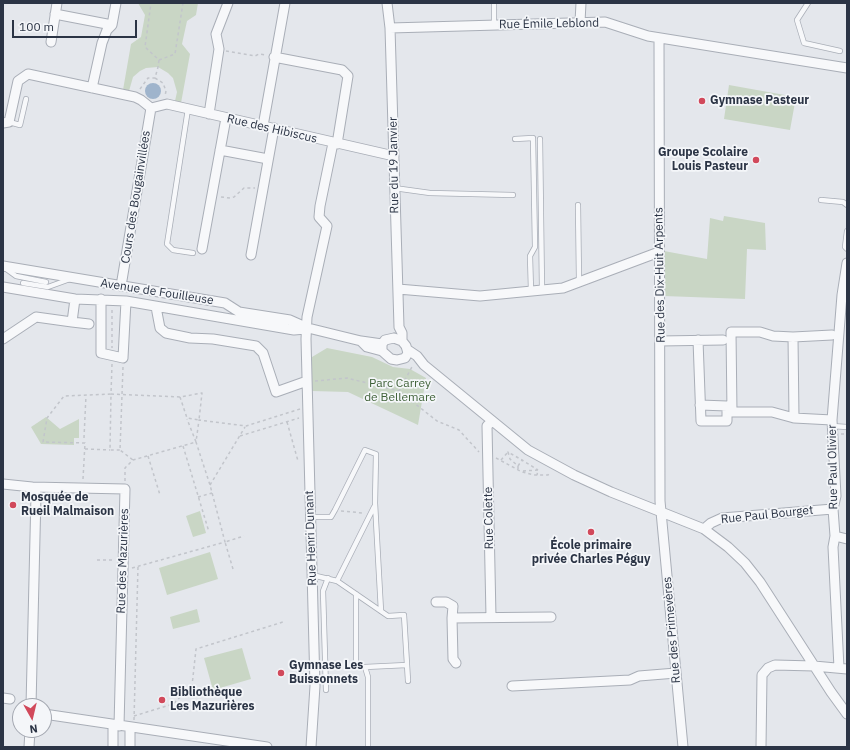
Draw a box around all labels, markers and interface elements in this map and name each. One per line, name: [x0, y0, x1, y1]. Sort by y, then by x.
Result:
scale bar: [14, 12, 139, 38]
street label: Rue Émile Leblond: [499, 16, 599, 32]
text: 100 m: [19, 19, 54, 34]
place label: Gymnase Pasteur: [710, 94, 809, 108]
marker: Gymnase Pasteur: [697, 96, 707, 106]
street label: Rue des Hibiscus: [225, 112, 319, 146]
street label: Rue du 19 Janvier: [386, 116, 402, 214]
street label: Cours des Bougainvillées: [118, 129, 154, 265]
place label: Groupe Scolaire Louis Pasteur: [658, 146, 748, 174]
marker: Groupe Scolaire Louis Pasteur: [751, 155, 761, 165]
street label: Rue des Dix-Huit Arpents: [652, 207, 668, 343]
street label: Avenue de Fouilleuse: [99, 276, 215, 308]
park label: Parc Carrey de Bellemare: [364, 377, 436, 405]
street label: Rue Paul Olivier: [825, 424, 841, 510]
street label: Rue Colette: [481, 486, 497, 550]
street label: Rue Henri Dunant: [302, 490, 320, 586]
place label: Mosquée de Rueil Malmaison: [21, 491, 114, 519]
marker: Mosquée de Rueil Malmaison: [8, 500, 18, 510]
street label: Rue Paul Bourget: [720, 503, 814, 527]
street label: Rue des Mazurières: [114, 508, 132, 614]
marker: École primaire privée Charles Péguy: [586, 527, 596, 537]
place label: École primaire privée Charles Péguy: [532, 539, 650, 567]
street label: Rue des Primevères: [660, 576, 684, 684]
place label: Gymnase Les Buissonnets: [289, 659, 363, 687]
marker: Gymnase Les Buissonnets: [276, 668, 286, 678]
place label: Bibliothèque Les Mazurières: [170, 686, 254, 714]
marker: Bibliothèque Les Mazurières: [157, 695, 167, 705]
north arrow: [12, 698, 52, 738]
text: N: [29, 721, 38, 736]

